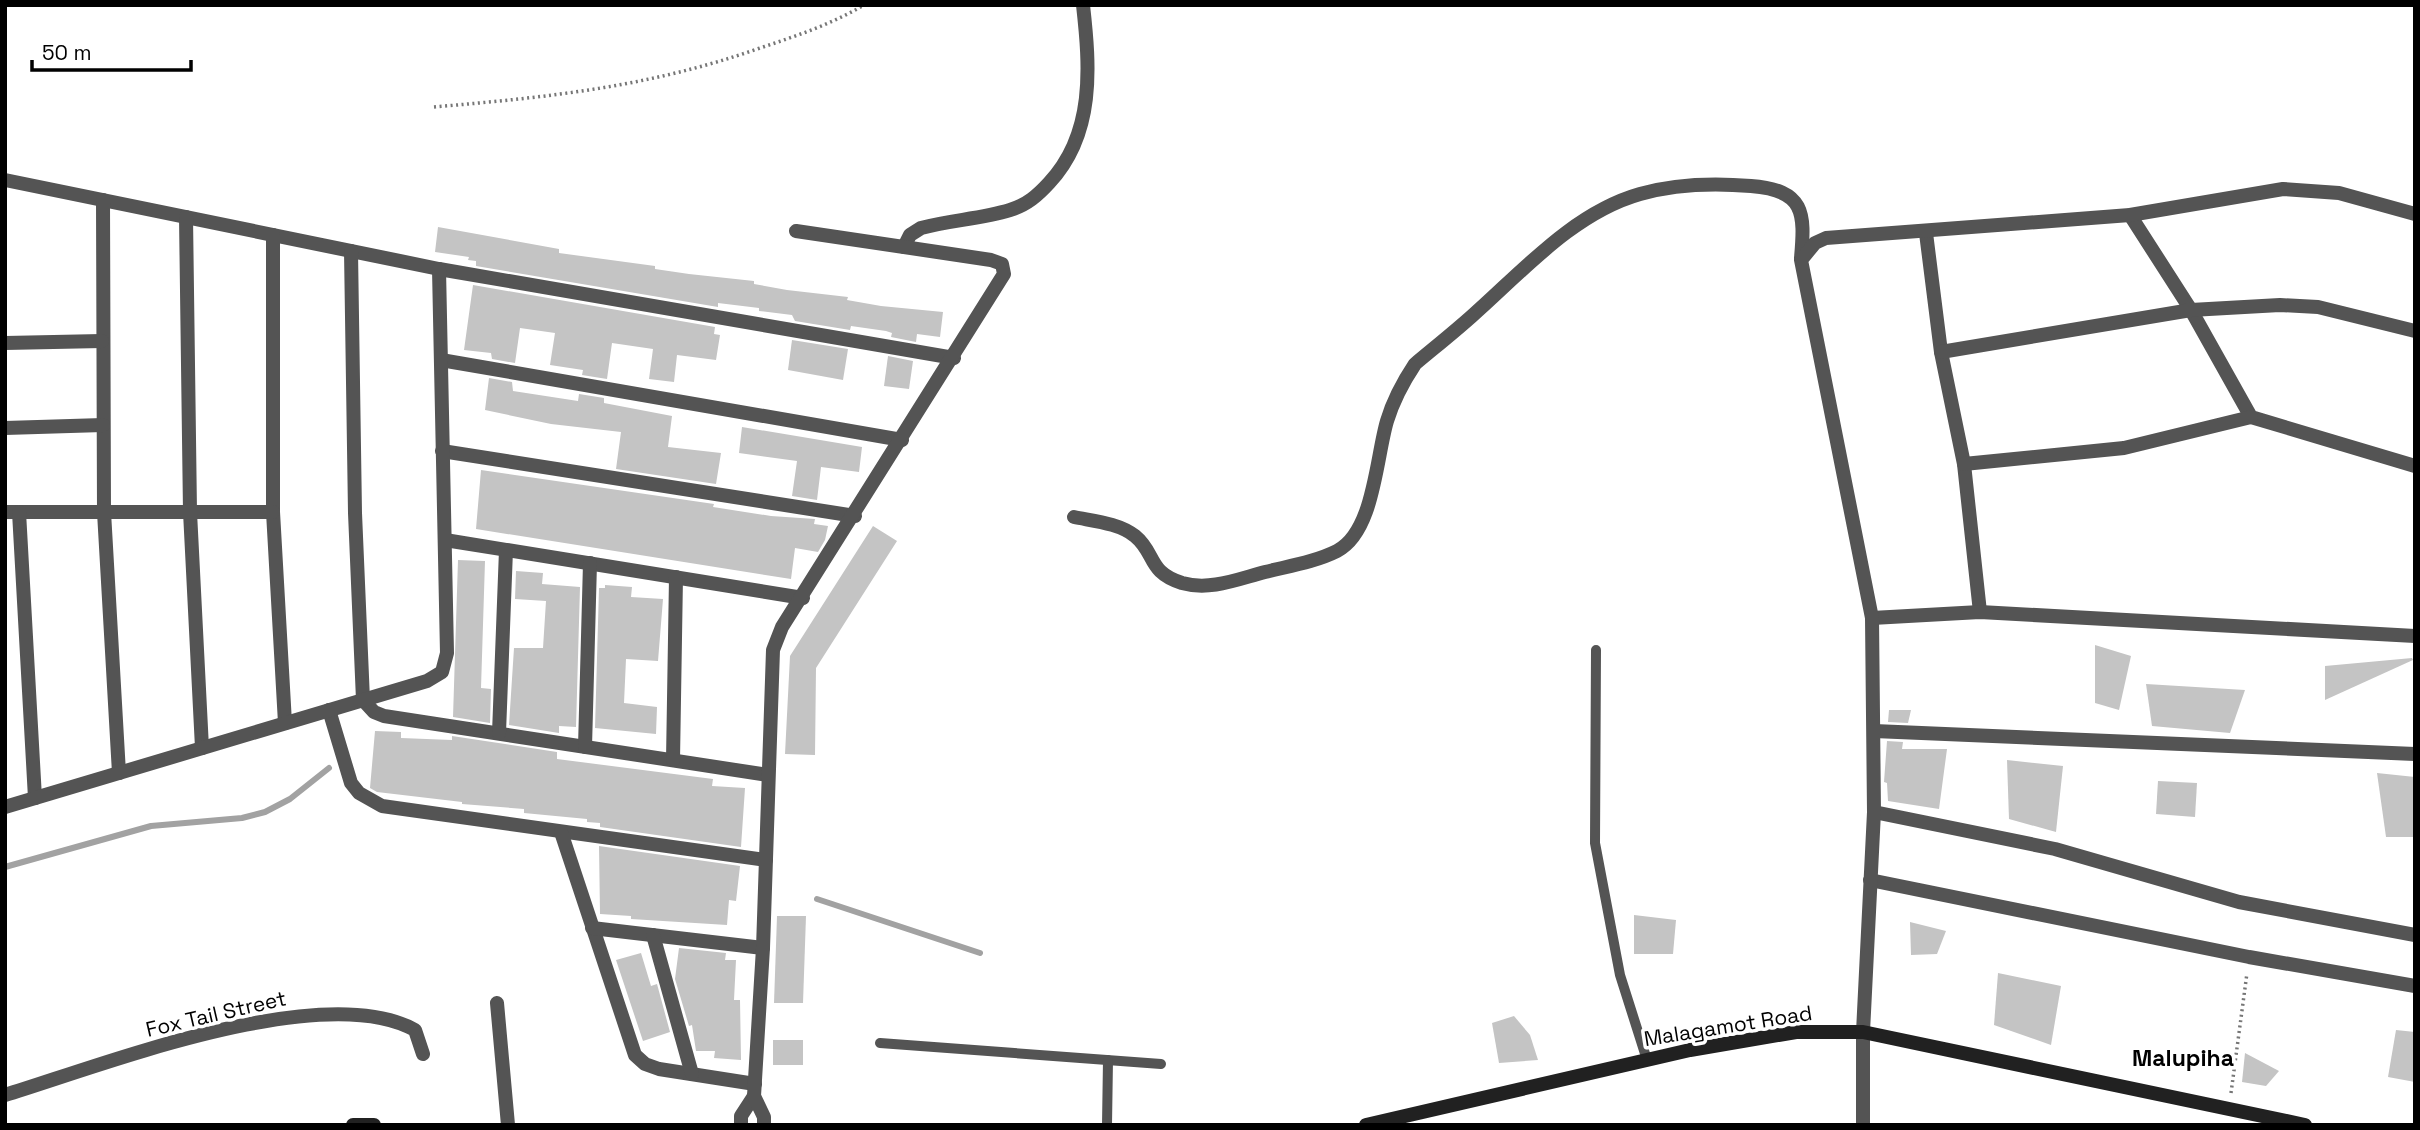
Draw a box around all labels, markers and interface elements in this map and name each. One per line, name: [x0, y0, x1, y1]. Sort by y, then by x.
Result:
scale bar: [32, 28, 191, 72]
text: 50 m: [42, 39, 92, 66]
street label: Fox Tail Street: [143, 984, 289, 1043]
street label: Malagamot Road: [1642, 999, 1814, 1052]
district label: Malupiha: [2132, 1043, 2234, 1073]

